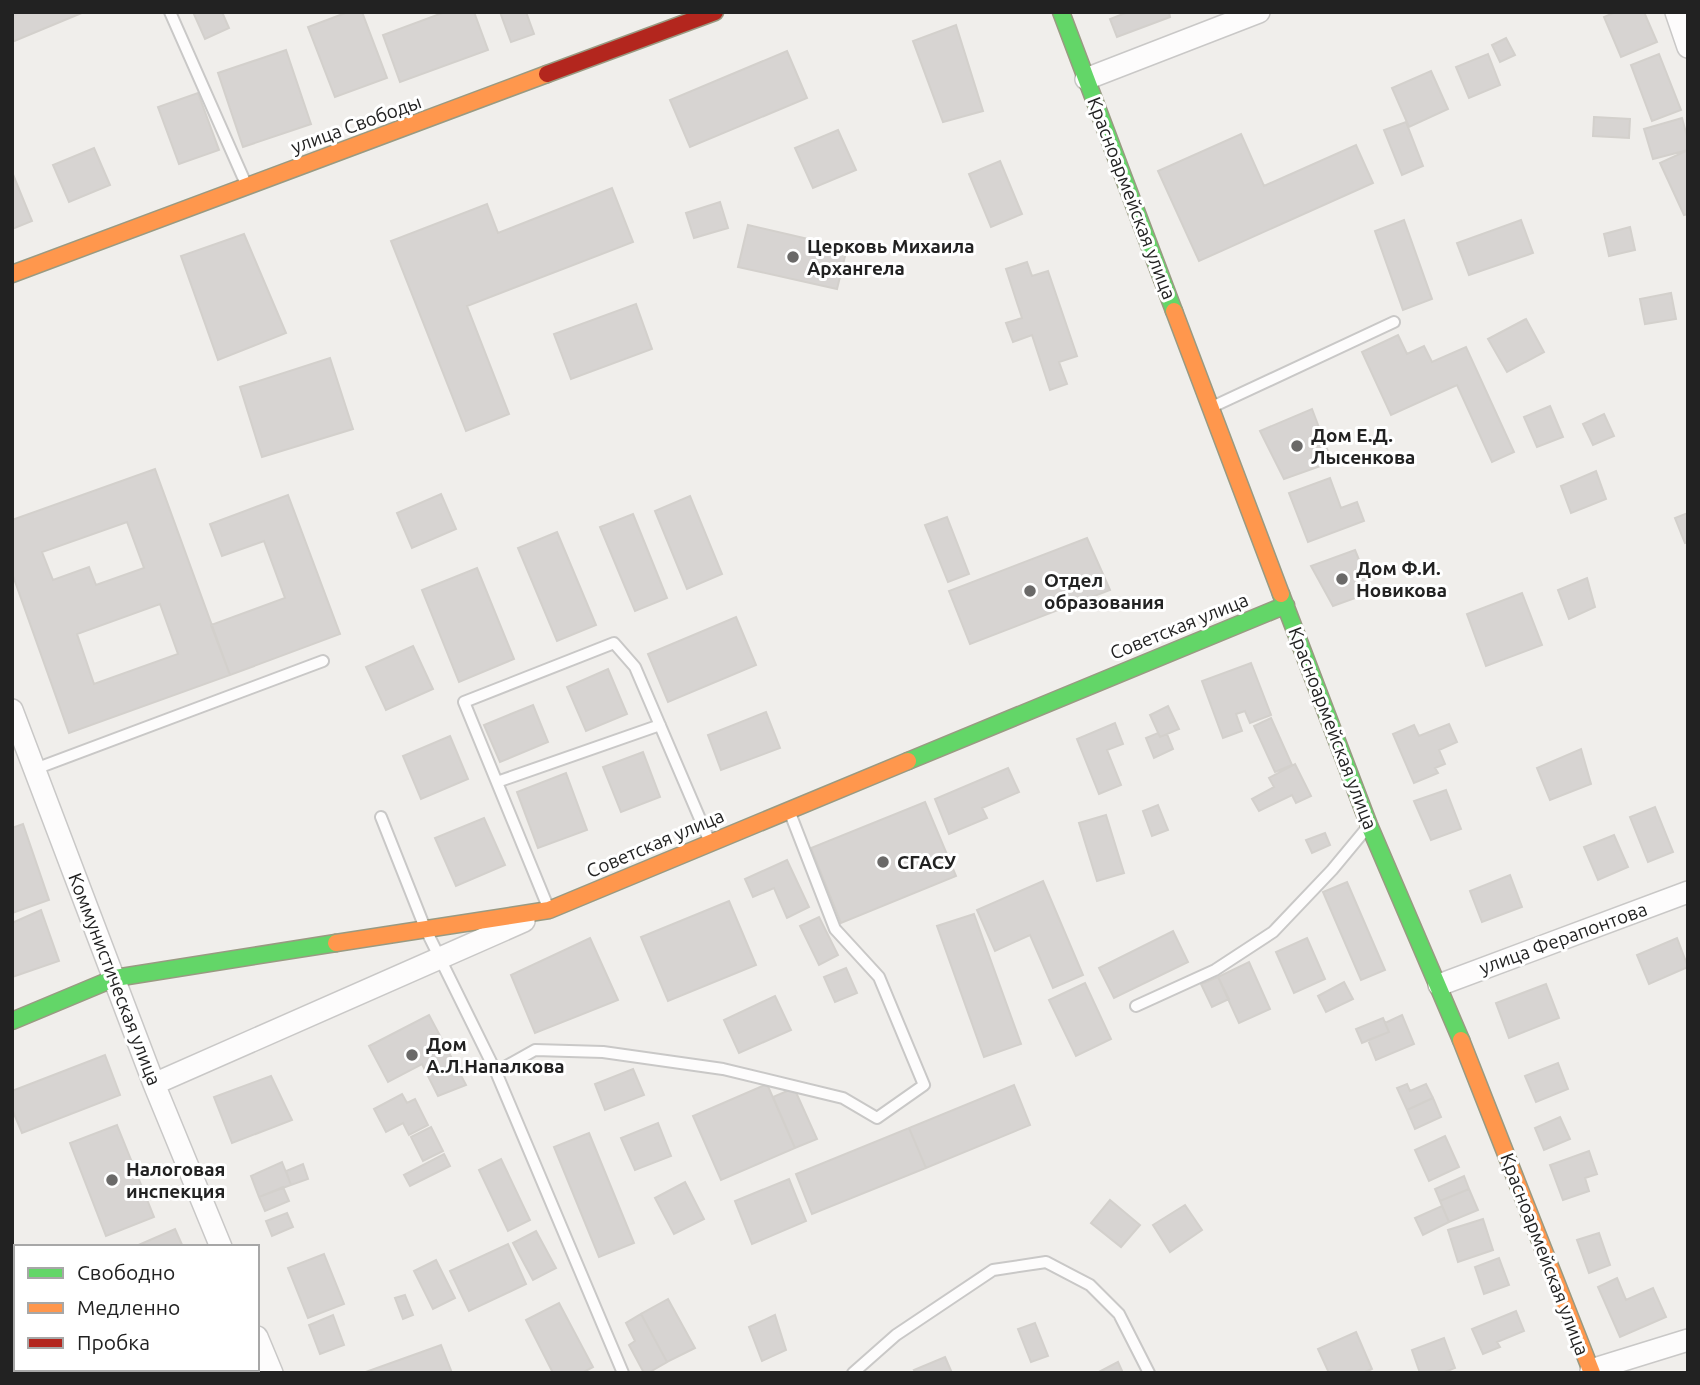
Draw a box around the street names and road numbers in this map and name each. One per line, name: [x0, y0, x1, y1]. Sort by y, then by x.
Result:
street label: улица Свободы: [288, 90, 424, 158]
street label: Красноармейская улица: [1083, 94, 1181, 302]
street label: Советская улица: [1107, 588, 1251, 664]
street label: Красноармейская улица: [1284, 624, 1382, 832]
street label: Советская улица: [583, 804, 727, 882]
street label: Коммунистическая улица: [64, 870, 166, 1088]
street label: улица Ферапонтова: [1476, 897, 1650, 979]
street label: Красноармейская улица: [1496, 1150, 1594, 1358]

